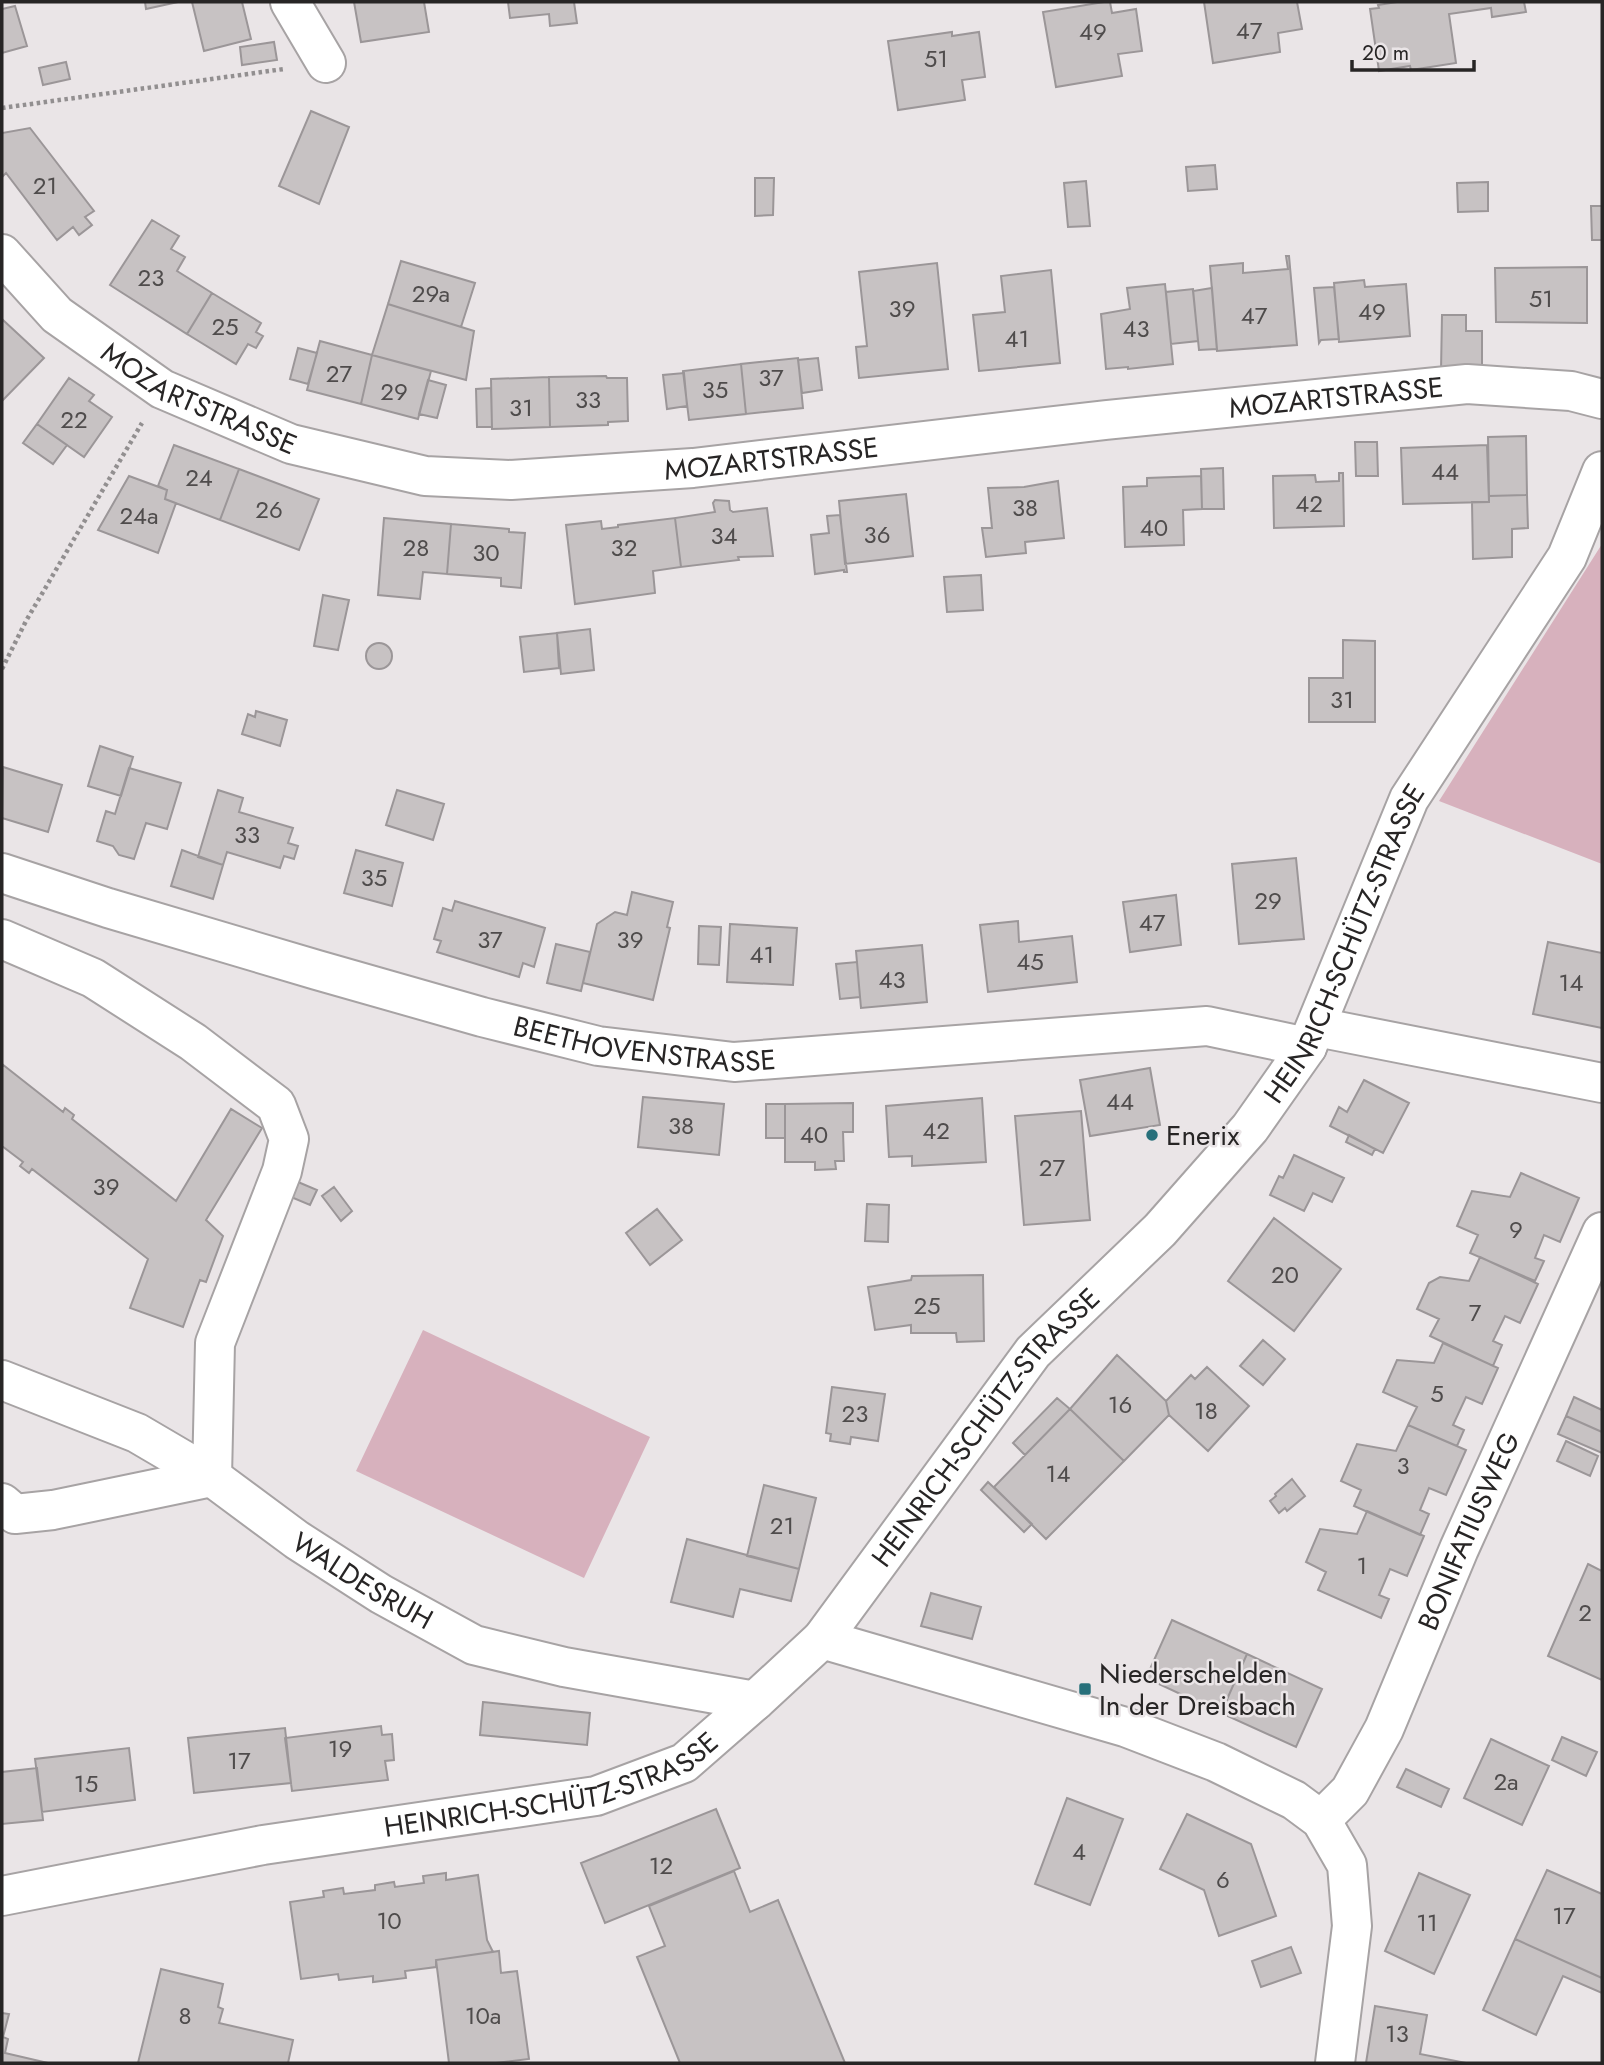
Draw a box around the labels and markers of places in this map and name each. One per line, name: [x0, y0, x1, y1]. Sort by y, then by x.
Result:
place label: Enerix: [1166, 1115, 1239, 1156]
marker: Enerix: [1144, 1127, 1160, 1143]
place label: Niederschelden In der Dreisbach: [1099, 1653, 1296, 1726]
marker: Niederschelden In der Dreisbach: [1077, 1681, 1093, 1697]

